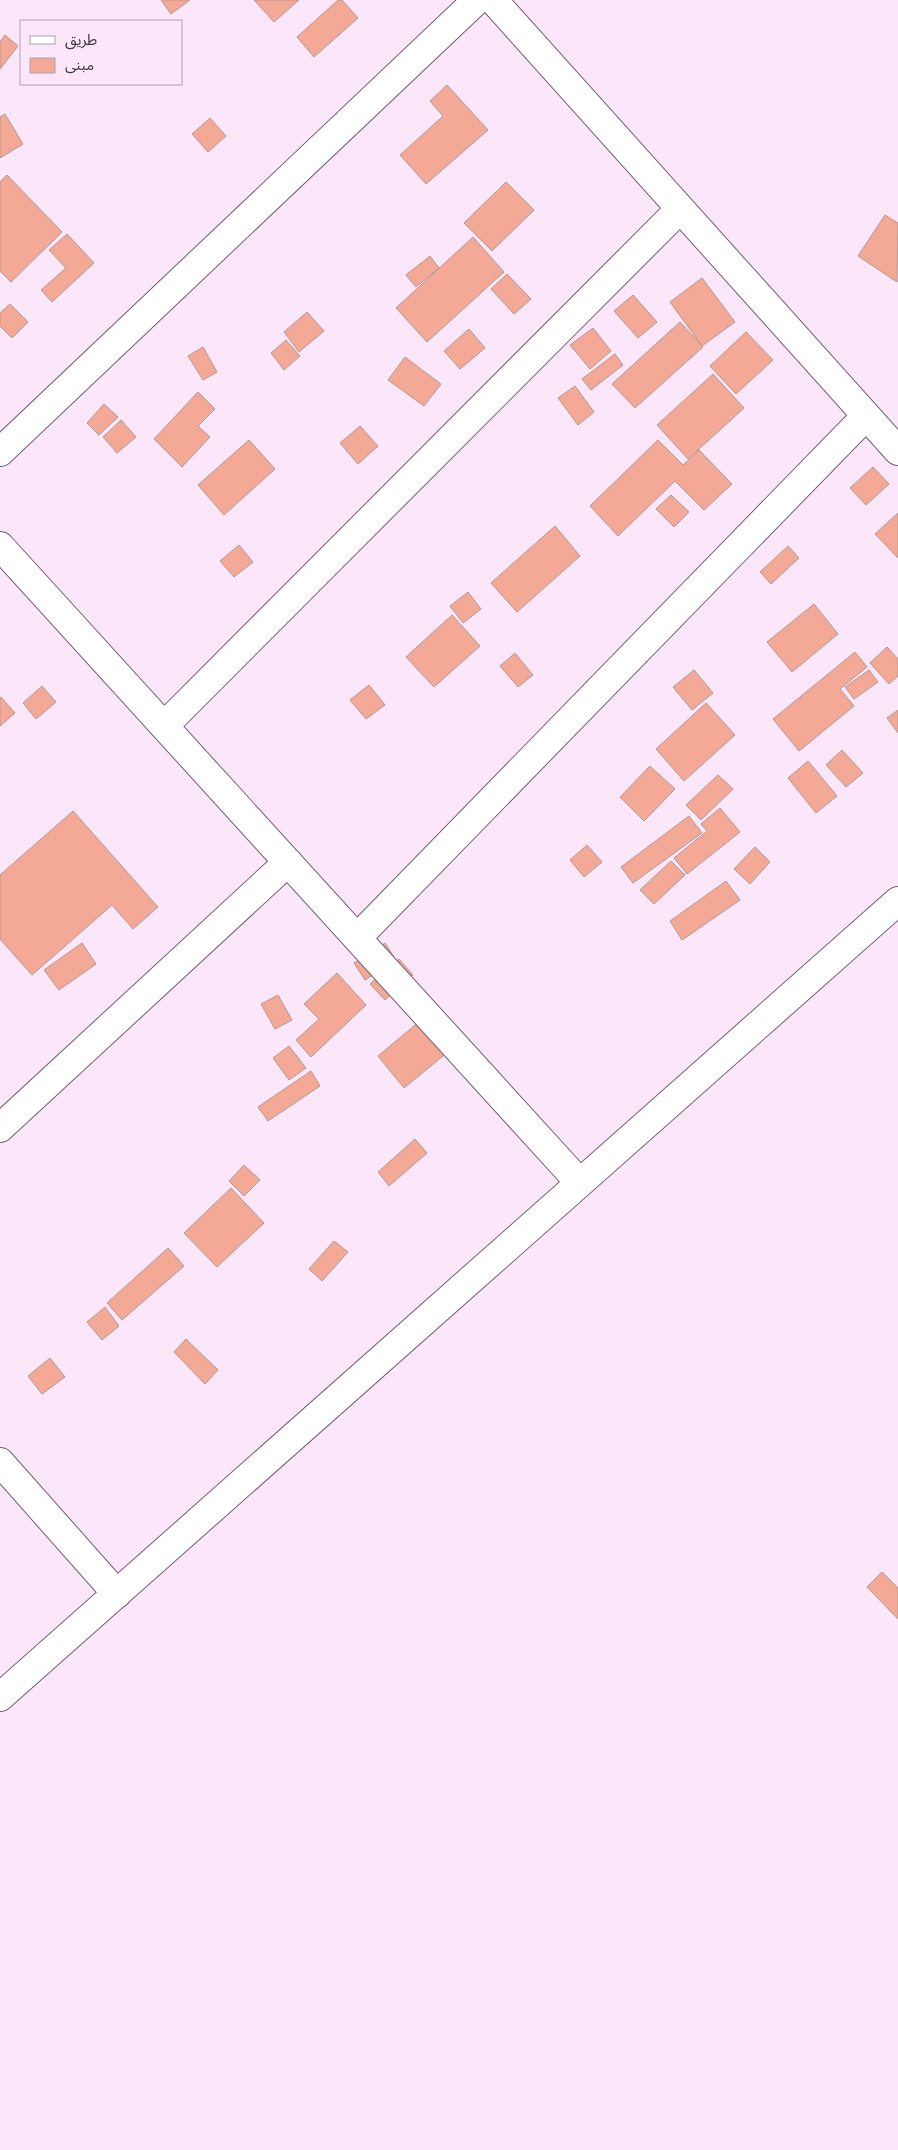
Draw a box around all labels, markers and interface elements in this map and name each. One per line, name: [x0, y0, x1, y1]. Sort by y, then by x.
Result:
legend: [20, 20, 182, 85]
text: طريق: [65, 31, 97, 50]
text: مبنى: [65, 56, 94, 74]

